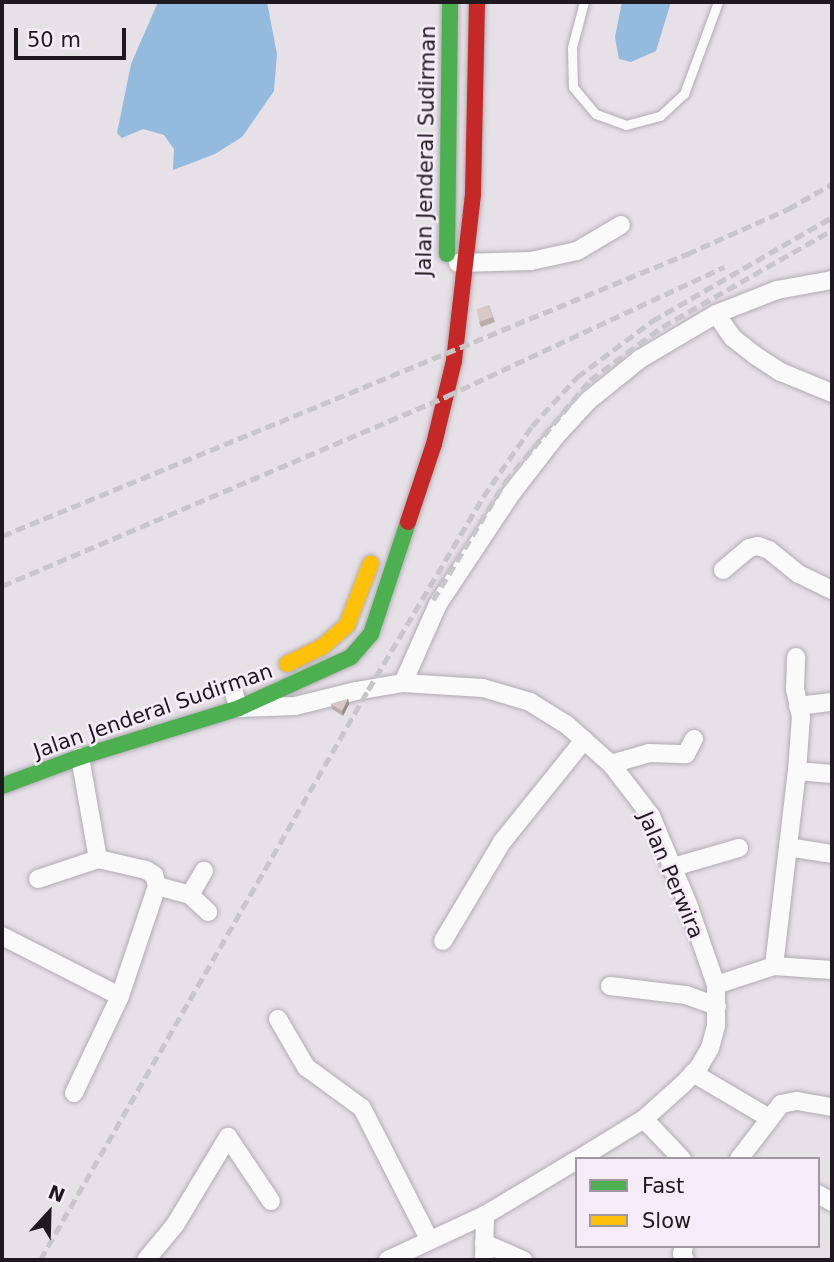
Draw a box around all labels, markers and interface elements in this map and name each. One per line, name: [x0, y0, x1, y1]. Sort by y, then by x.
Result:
scale bar: [18, 14, 130, 58]
street label: Jalan Jenderal Sudirman: [411, 25, 441, 277]
text: 50 m: [27, 28, 81, 52]
street label: Jalan Jenderal Sudirman: [30, 658, 276, 764]
street label: Jalan Perwira: [633, 808, 709, 942]
legend: [575, 1157, 820, 1248]
text: Fast: [642, 1174, 684, 1198]
north arrow: [14, 1178, 84, 1248]
text: N: [45, 1180, 68, 1207]
text: Slow: [642, 1209, 691, 1233]

